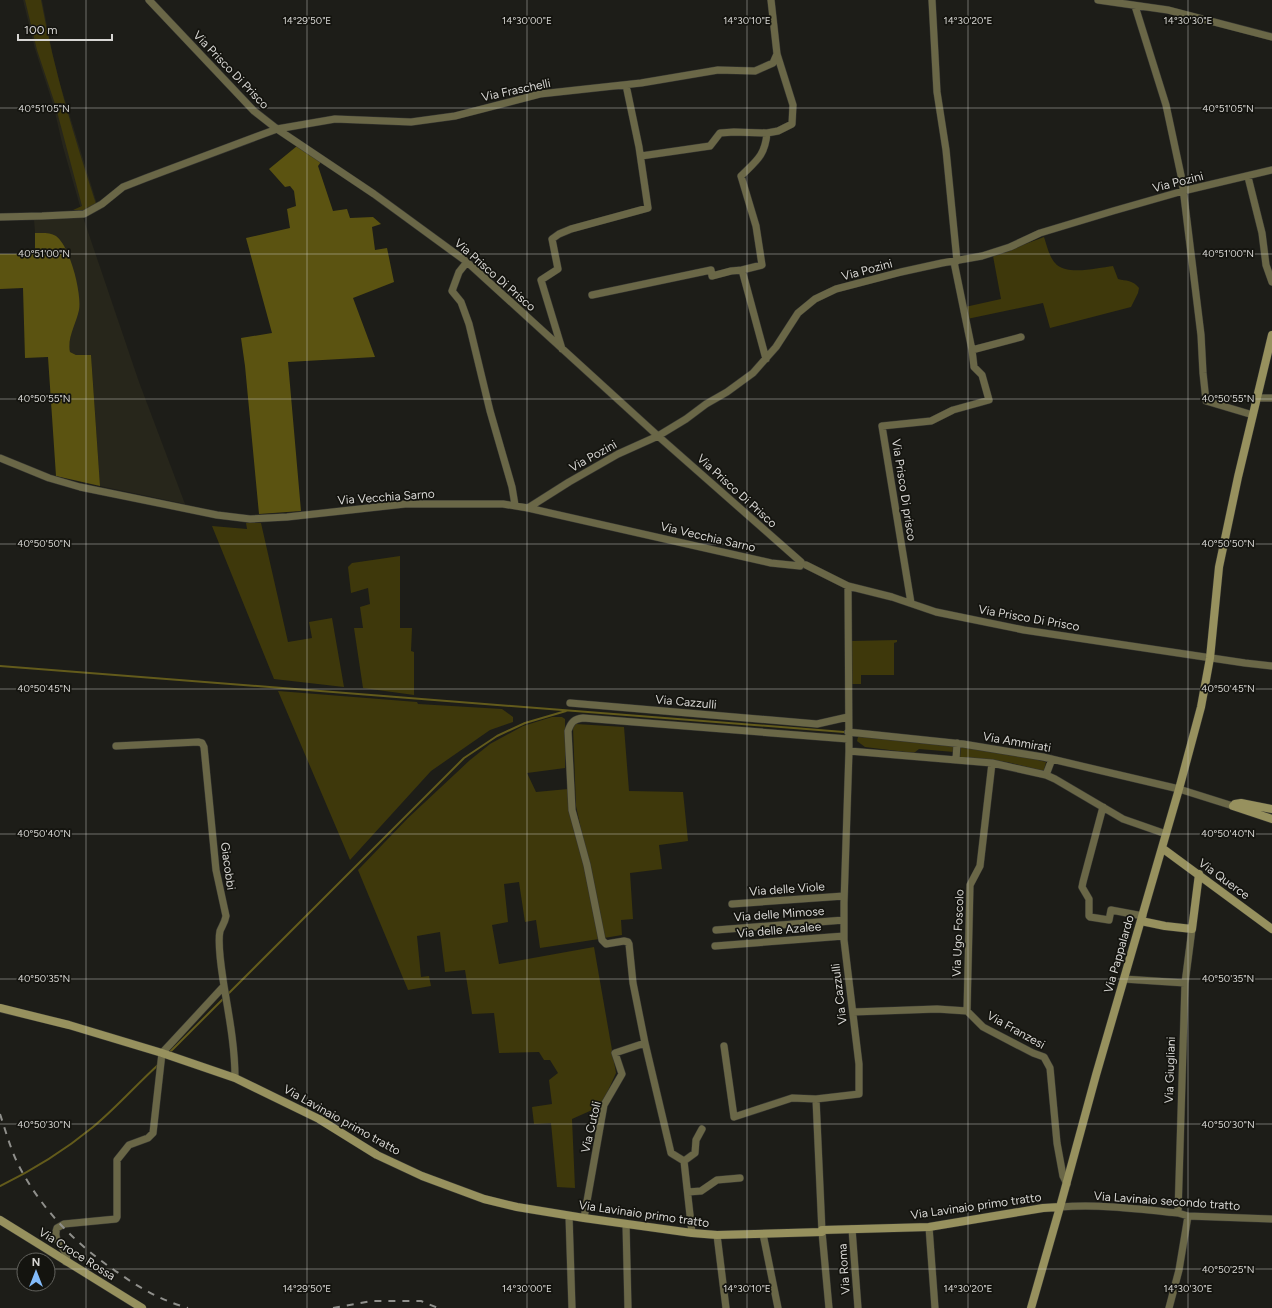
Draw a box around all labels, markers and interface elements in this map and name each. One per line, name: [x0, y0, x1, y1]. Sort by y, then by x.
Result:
text: 14°29'50"E: [283, 14, 331, 27]
text: 14°30'00"E: [502, 14, 552, 27]
text: 14°30'10"E: [723, 14, 771, 27]
text: 14°30'20"E: [944, 14, 993, 27]
text: 14°30'30"E: [1164, 14, 1213, 27]
scale bar: [18, 16, 112, 42]
text: 100 m: [24, 23, 58, 37]
street label: Via Prisco Di Prisco: [190, 28, 272, 112]
street label: Via Fraschelli: [480, 76, 552, 104]
text: 40°51'05"N: [18, 102, 70, 115]
text: 40°51'05"N: [1202, 102, 1254, 115]
street label: Via Pozini: [1151, 169, 1205, 195]
street label: Via Prisco Di Prisco: [452, 236, 538, 314]
text: 40°51'00"N: [18, 247, 70, 260]
text: 40°51'00"N: [1202, 247, 1254, 260]
street label: Via Pozini: [840, 256, 894, 284]
text: 40°50'55"N: [18, 392, 70, 405]
text: 40°50'55"N: [1202, 392, 1254, 405]
street label: Via Pozini: [567, 437, 619, 475]
street label: Via Prisco Di prisco: [889, 438, 919, 542]
street label: Via Prisco Di Prisco: [694, 451, 780, 531]
street label: Via Vecchia Sarno: [337, 487, 435, 507]
street label: Via Vecchia Sarno: [659, 519, 757, 555]
text: 40°50'50"N: [17, 537, 71, 550]
text: 40°50'50"N: [1201, 537, 1255, 550]
street label: Via Prisco Di Prisco: [977, 602, 1081, 634]
text: 40°50'45"N: [17, 682, 71, 695]
text: 40°50'45"N: [1201, 682, 1255, 695]
street label: Via Cazzulli: [655, 692, 717, 712]
street label: Via Ammirati: [982, 729, 1052, 755]
text: 40°50'40"N: [17, 827, 71, 840]
text: 40°50'40"N: [1201, 827, 1255, 840]
street label: Giacobbi: [218, 841, 238, 891]
street label: Via Querce: [1196, 856, 1253, 903]
street label: Via delle Viole: [749, 879, 826, 899]
street label: Via Ugo Foscolo: [949, 889, 967, 977]
street label: Via delle Mimose: [733, 904, 825, 924]
street label: Via Pappalardo: [1101, 913, 1137, 995]
street label: Via delle Azalee: [736, 919, 822, 941]
street label: Via Cazzulli: [828, 963, 850, 1025]
text: 40°50'35"N: [18, 972, 70, 985]
text: 40°50'35"N: [1202, 972, 1254, 985]
street label: Via Franzesi: [984, 1008, 1048, 1052]
street label: Via Giugliani: [1162, 1036, 1178, 1104]
street label: Via Lavinaio primo tratto: [281, 1082, 403, 1158]
street label: Via Cutoli: [578, 1100, 604, 1154]
text: 40°50'30"N: [17, 1118, 71, 1131]
text: 40°50'30"N: [1201, 1118, 1255, 1131]
street label: Via Lavinaio secondo tratto: [1093, 1189, 1241, 1213]
street label: Via Lavinaio primo tratto: [910, 1190, 1042, 1222]
street label: Via Lavinaio primo tratto: [578, 1198, 710, 1230]
street label: Via Croce Rossa: [36, 1225, 118, 1283]
street label: Via Roma: [835, 1243, 853, 1295]
north arrow: [16, 1252, 56, 1292]
text: N: [32, 1256, 40, 1269]
text: 40°50'25"N: [1202, 1263, 1254, 1276]
text: 14°29'50"E: [283, 1282, 331, 1295]
text: 14°30'00"E: [502, 1282, 552, 1295]
text: 14°30'10"E: [723, 1282, 771, 1295]
text: 14°30'20"E: [944, 1282, 993, 1295]
text: 14°30'30"E: [1164, 1282, 1213, 1295]

